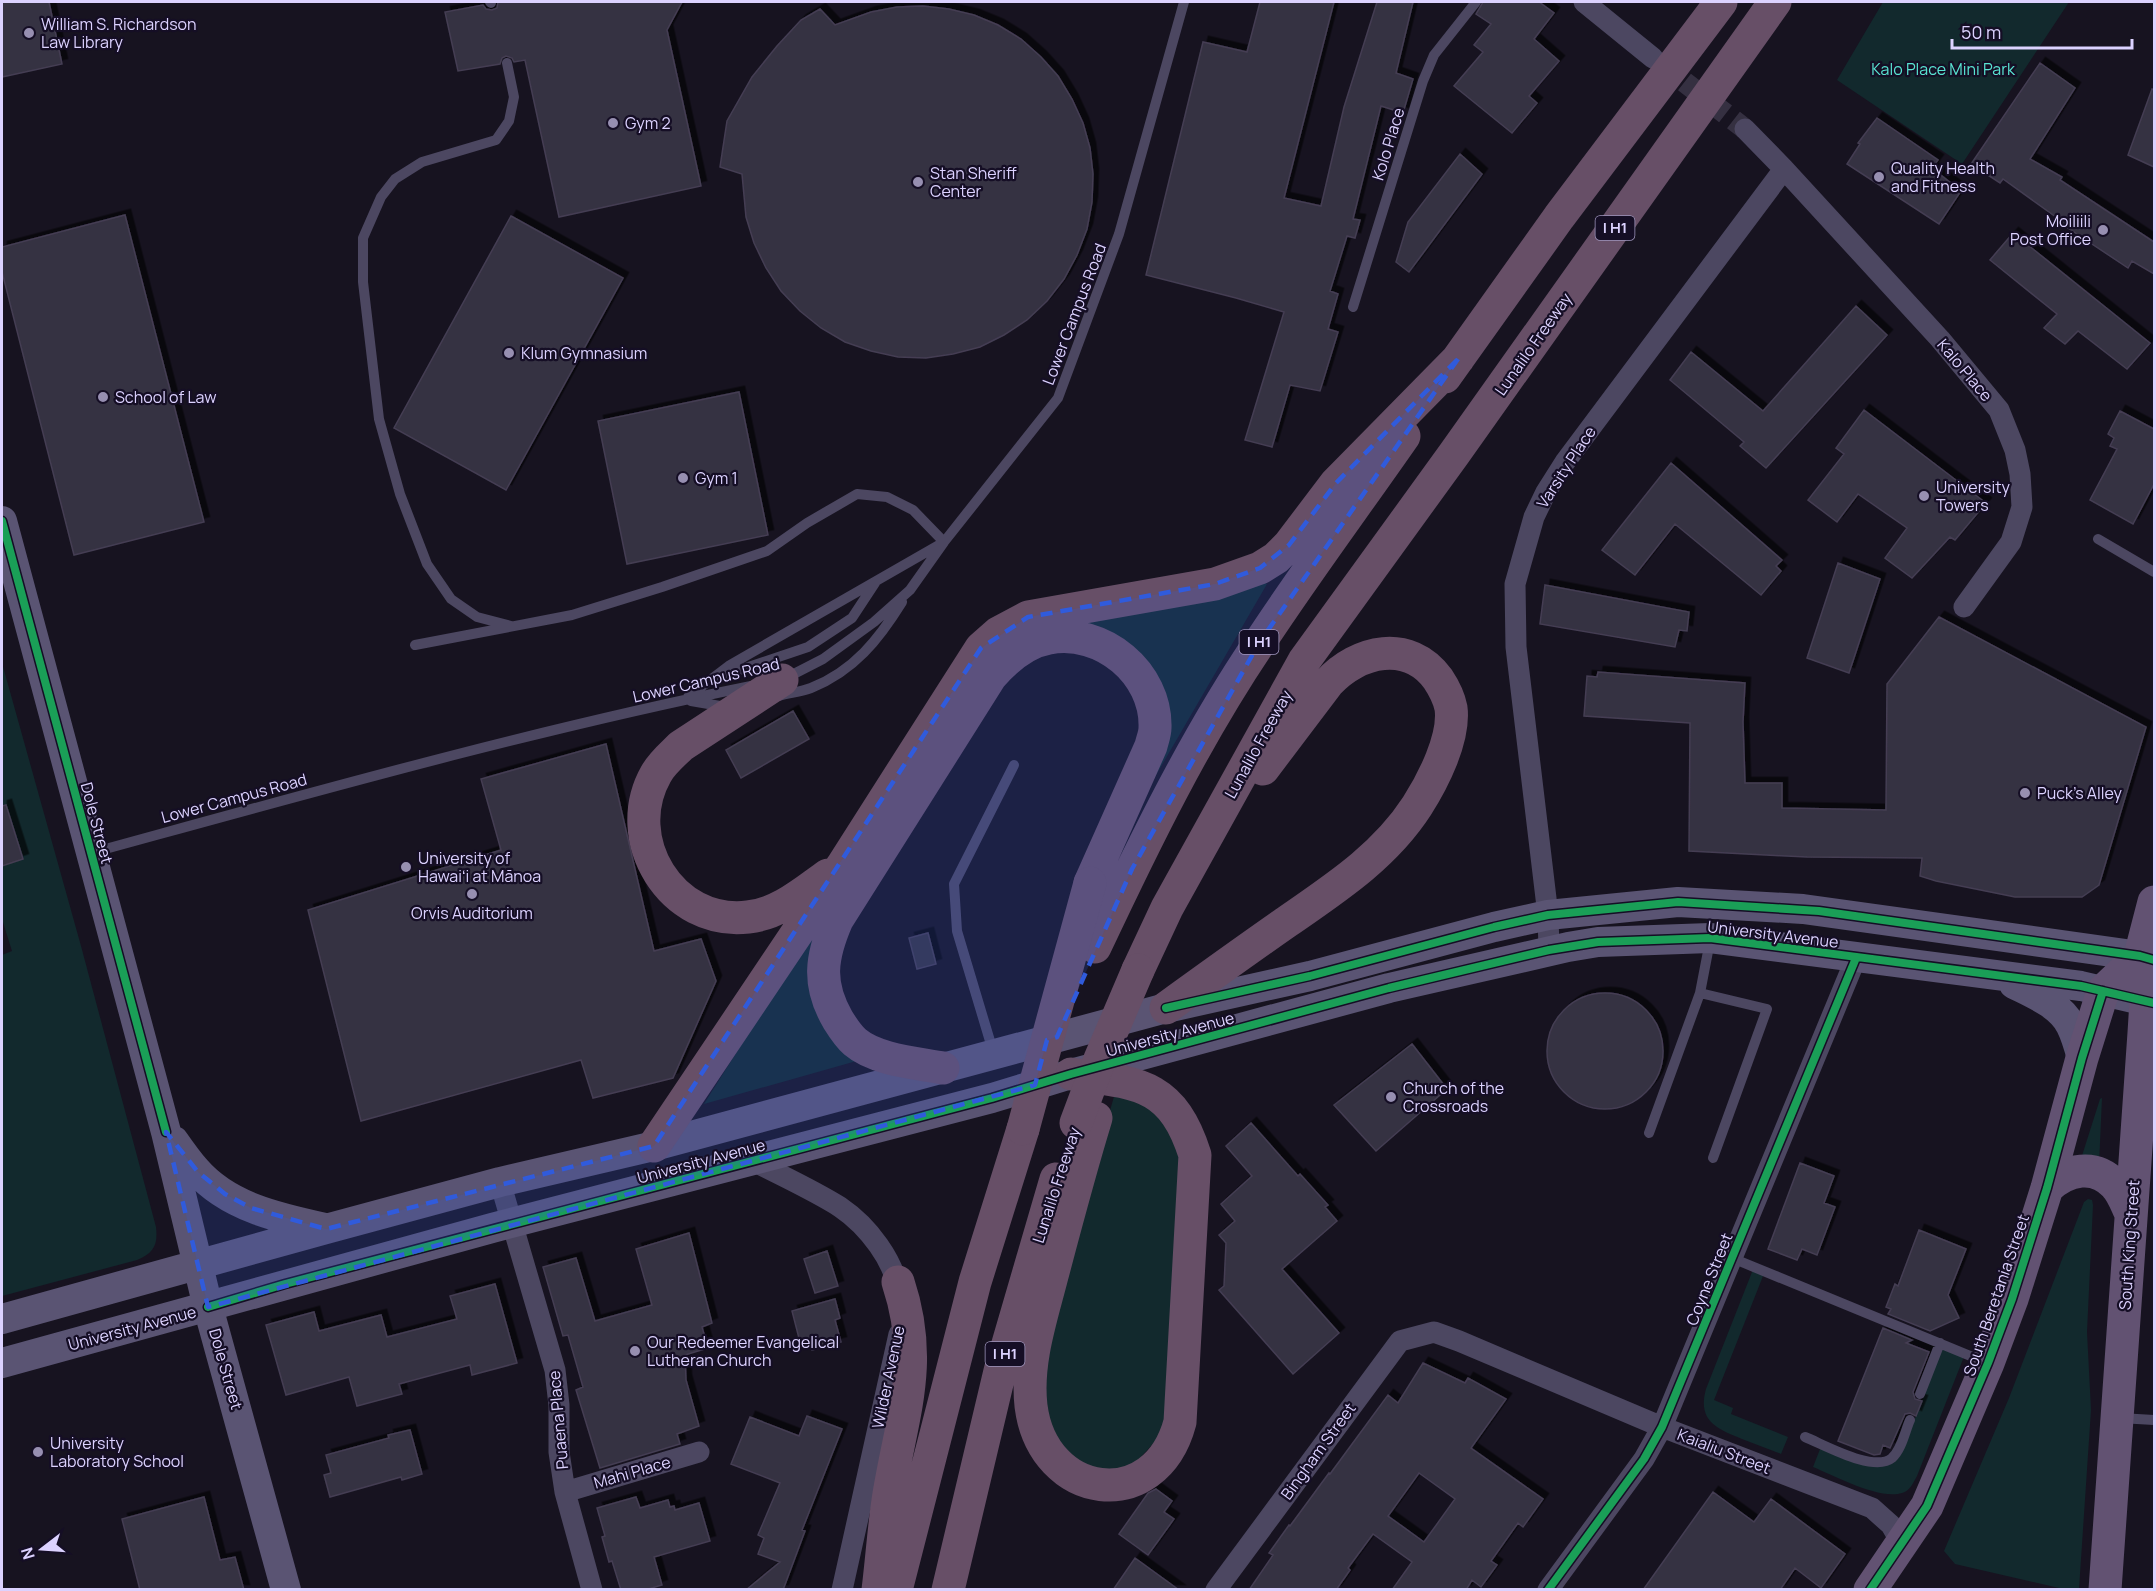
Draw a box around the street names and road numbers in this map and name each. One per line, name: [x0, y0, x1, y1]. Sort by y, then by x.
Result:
street label: Kolo Place: [1367, 105, 1409, 183]
road number: I H1: [1596, 216, 1634, 240]
street label: Lower Campus Road: [1037, 240, 1111, 388]
street label: Lunalilo Freeway: [1489, 288, 1577, 400]
street label: Kalo Place: [1932, 334, 1998, 406]
street label: Varsity Place: [1531, 422, 1601, 512]
road number: I H1: [1240, 630, 1278, 654]
street label: Lower Campus Road: [630, 652, 782, 708]
street label: Lunalilo Freeway: [1219, 685, 1297, 802]
street label: Lower Campus Road: [159, 768, 309, 828]
street label: Dole Street: [76, 780, 118, 866]
street label: University Avenue: [1706, 915, 1840, 953]
street label: University Avenue: [1103, 1006, 1237, 1062]
street label: Lunalilo Freeway: [1027, 1124, 1085, 1246]
street label: University Avenue: [634, 1133, 768, 1189]
street label: South King Street: [2113, 1179, 2145, 1311]
street label: South Beretania Street: [1958, 1211, 2034, 1379]
street label: Coyne Street: [1680, 1229, 1738, 1329]
street label: University Avenue: [65, 1300, 199, 1356]
street label: Wilder Avenue: [866, 1324, 910, 1430]
street label: Dole Street: [204, 1326, 248, 1412]
road number: I H1: [986, 1342, 1024, 1366]
street label: Puaena Place: [543, 1370, 573, 1470]
street label: Bingham Street: [1275, 1398, 1361, 1504]
street label: Kaialiu Street: [1674, 1423, 1774, 1479]
street label: Mahi Place: [591, 1451, 673, 1493]

